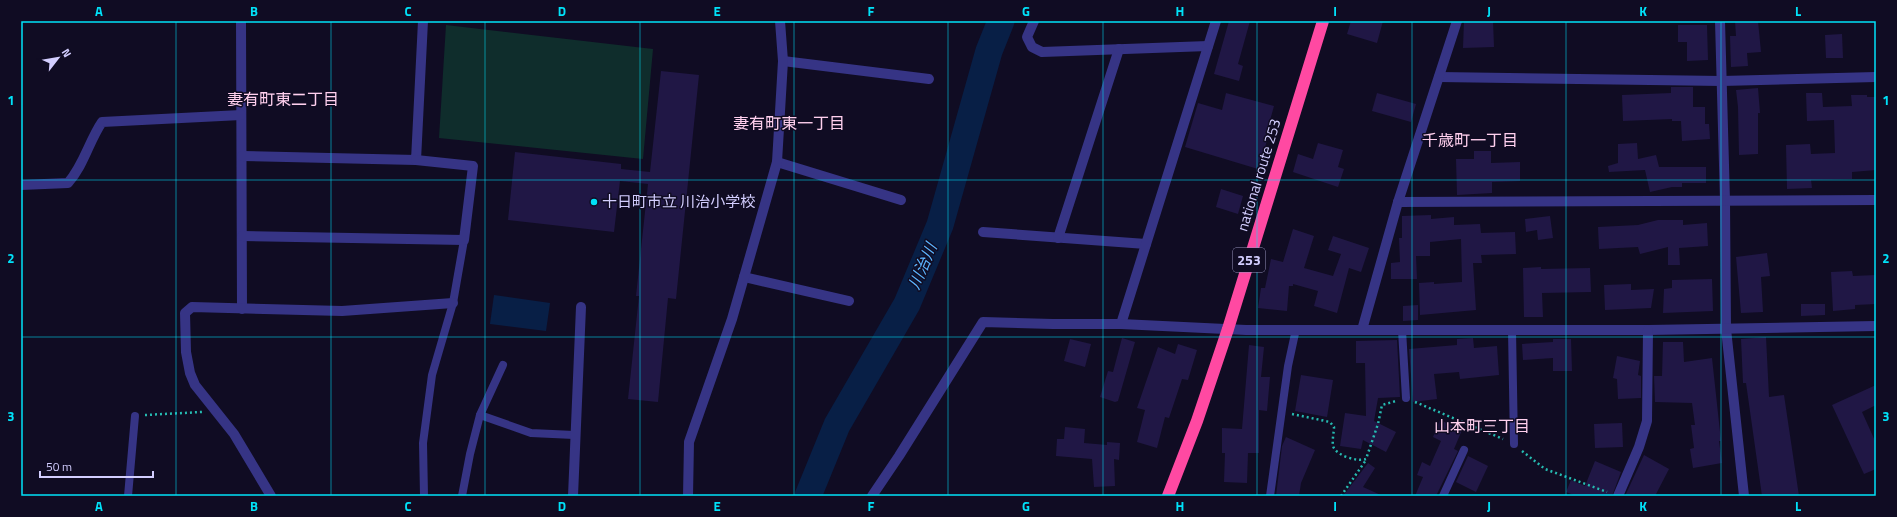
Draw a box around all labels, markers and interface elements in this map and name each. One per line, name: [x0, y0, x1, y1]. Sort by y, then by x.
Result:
text: A: [95, 1, 103, 21]
text: B: [250, 1, 258, 21]
text: C: [404, 1, 412, 21]
text: D: [558, 1, 566, 21]
text: E: [713, 1, 721, 21]
text: F: [868, 1, 875, 21]
text: G: [1022, 1, 1030, 21]
text: H: [1176, 1, 1184, 21]
text: I: [1333, 1, 1337, 21]
text: J: [1487, 1, 1491, 21]
text: K: [1639, 1, 1647, 21]
text: L: [1795, 1, 1801, 21]
north arrow: [38, 38, 78, 78]
text: N: [58, 45, 75, 60]
district label: 妻有町東二丁目: [227, 87, 339, 111]
text: 1: [7, 90, 15, 110]
text: 1: [1882, 90, 1890, 110]
district label: 妻有町東一丁目: [733, 111, 845, 135]
street label: national route 253: [1230, 116, 1287, 234]
district label: 千歳町一丁目: [1422, 128, 1518, 152]
place label: 十日町市立 川治小学校: [602, 190, 755, 213]
marker: 十日町市立 川治小学校: [589, 197, 599, 207]
water label: 川治川: [902, 237, 943, 293]
text: 2: [7, 248, 15, 268]
road number: 253: [1233, 248, 1265, 272]
text: 2: [1882, 248, 1890, 268]
text: 3: [7, 406, 15, 426]
text: 3: [1882, 406, 1890, 426]
district label: 山本町三丁目: [1434, 414, 1530, 438]
scale bar: [40, 453, 153, 479]
text: 50 m: [46, 457, 72, 476]
text: A: [95, 496, 103, 516]
text: B: [250, 496, 258, 516]
text: C: [404, 496, 412, 516]
text: D: [558, 496, 566, 516]
text: E: [713, 496, 721, 516]
text: F: [868, 496, 875, 516]
text: G: [1022, 496, 1030, 516]
text: H: [1176, 496, 1184, 516]
text: I: [1333, 496, 1337, 516]
text: J: [1487, 496, 1491, 516]
text: K: [1639, 496, 1647, 516]
text: L: [1795, 496, 1801, 516]

